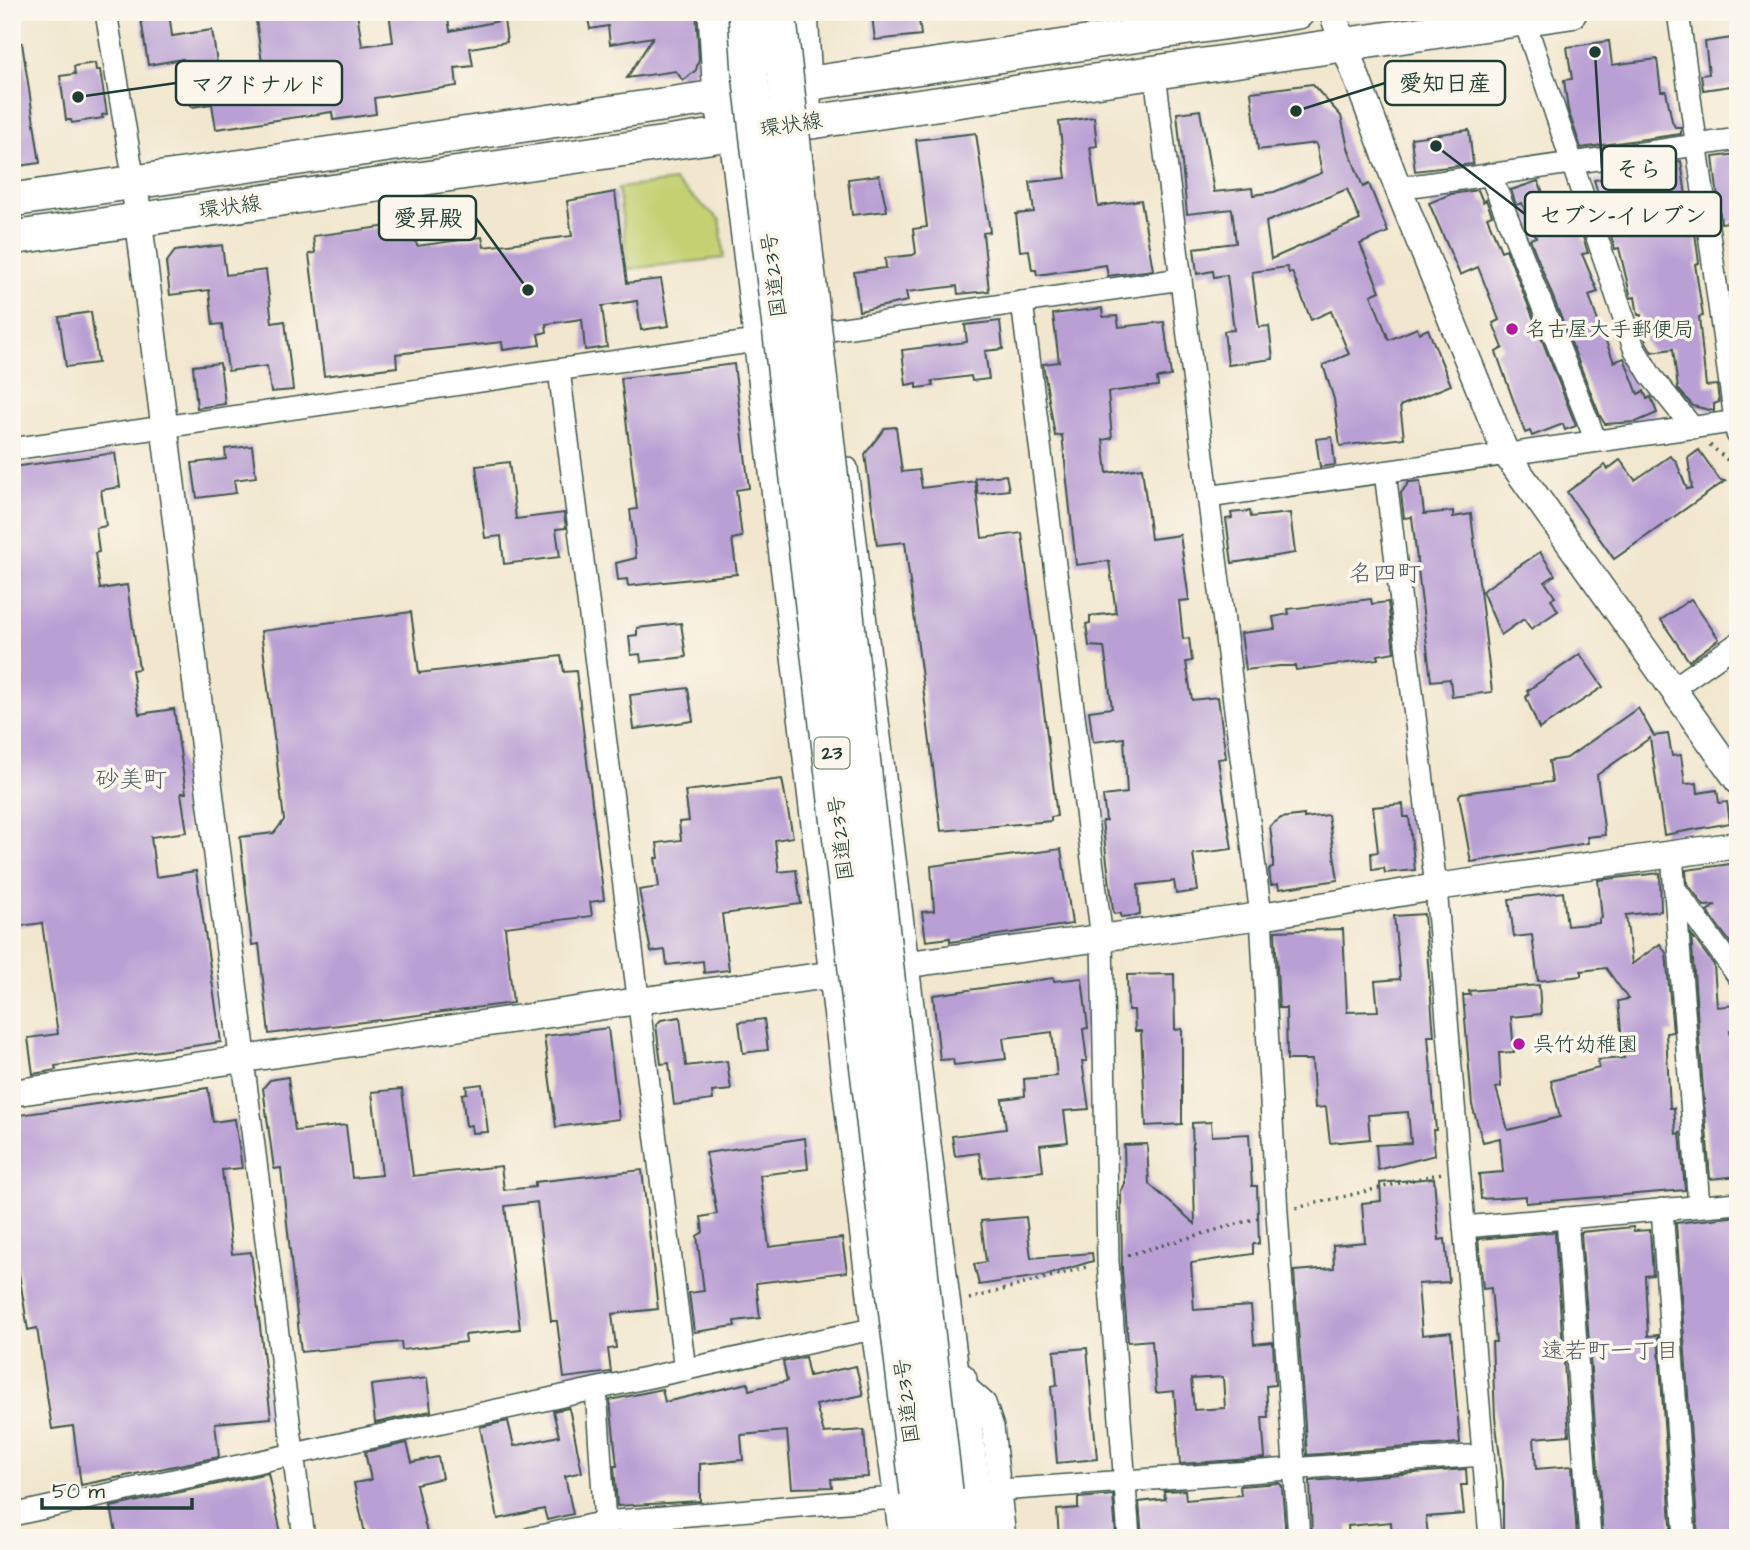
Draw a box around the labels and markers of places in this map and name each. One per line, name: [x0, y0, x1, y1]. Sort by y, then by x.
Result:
callout: マクドナルド: [176, 61, 342, 105]
callout: 愛知日産: [1385, 61, 1505, 105]
callout: そら: [1602, 146, 1676, 190]
callout: セブン-イレブン: [1525, 192, 1721, 236]
callout: 愛昇殿: [379, 196, 476, 240]
place label: 名古屋大手郵便局: [1526, 315, 1694, 344]
marker: 名古屋大手郵便局: [1504, 321, 1520, 337]
place label: 呉竹幼稚園: [1533, 1030, 1638, 1059]
marker: 呉竹幼稚園: [1511, 1036, 1527, 1052]

